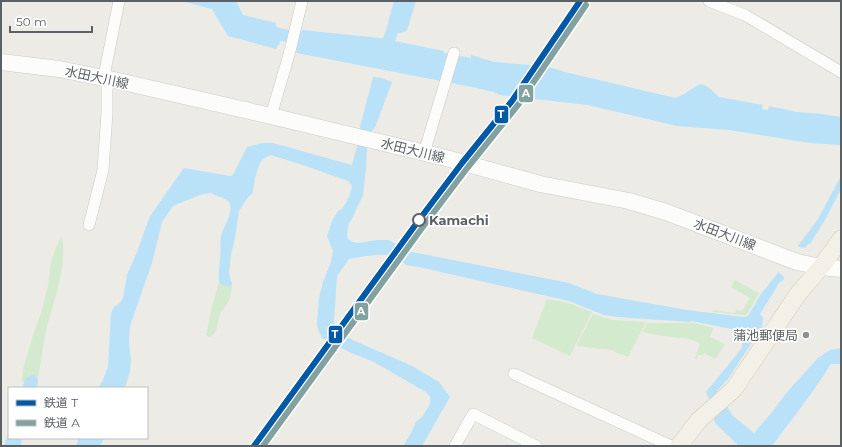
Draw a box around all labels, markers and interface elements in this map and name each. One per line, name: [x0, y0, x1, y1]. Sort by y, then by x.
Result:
scale bar: [10, 8, 92, 34]
text: 50 m: [16, 14, 47, 29]
street label: 水田大川線: [64, 62, 130, 92]
line badge: A: [518, 84, 534, 103]
text: A: [521, 86, 531, 100]
line badge: T: [494, 105, 509, 124]
text: T: [498, 107, 505, 121]
street label: 水田大川線: [380, 134, 446, 166]
place label: Kamachi: [429, 212, 489, 228]
marker: Kamachi: [412, 213, 426, 227]
street label: 水田大川線: [692, 215, 758, 253]
line badge: A: [354, 302, 369, 321]
text: A: [356, 304, 366, 318]
line badge: T: [328, 325, 343, 344]
text: T: [332, 327, 339, 341]
place label: 蒲池郵便局: [733, 327, 798, 343]
marker: 蒲池郵便局: [801, 330, 811, 340]
legend: [8, 387, 148, 439]
text: 鉄道 T: [44, 395, 78, 410]
text: 鉄道 A: [44, 415, 80, 430]

